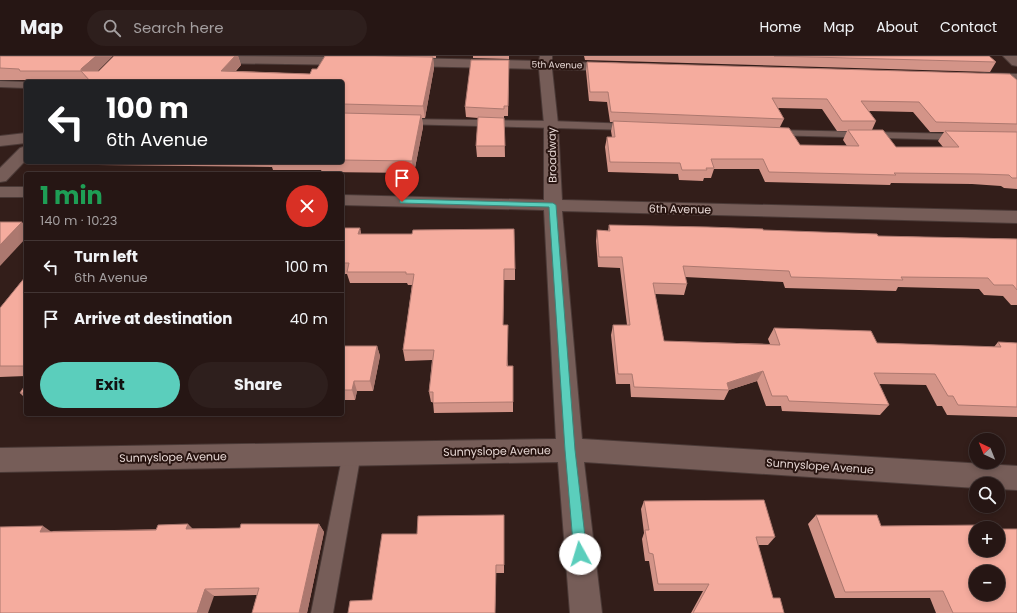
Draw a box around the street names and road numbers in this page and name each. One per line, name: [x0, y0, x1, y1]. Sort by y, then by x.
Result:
street label: 5th Avenue: [531, 59, 583, 71]
street label: Broadway: [544, 126, 560, 183]
street label: 6th Avenue: [649, 200, 711, 218]
street label: Sunnyslope Avenue: [443, 442, 551, 460]
street label: Sunnyslope Avenue: [119, 448, 227, 466]
street label: Sunnyslope Avenue: [766, 454, 874, 478]

